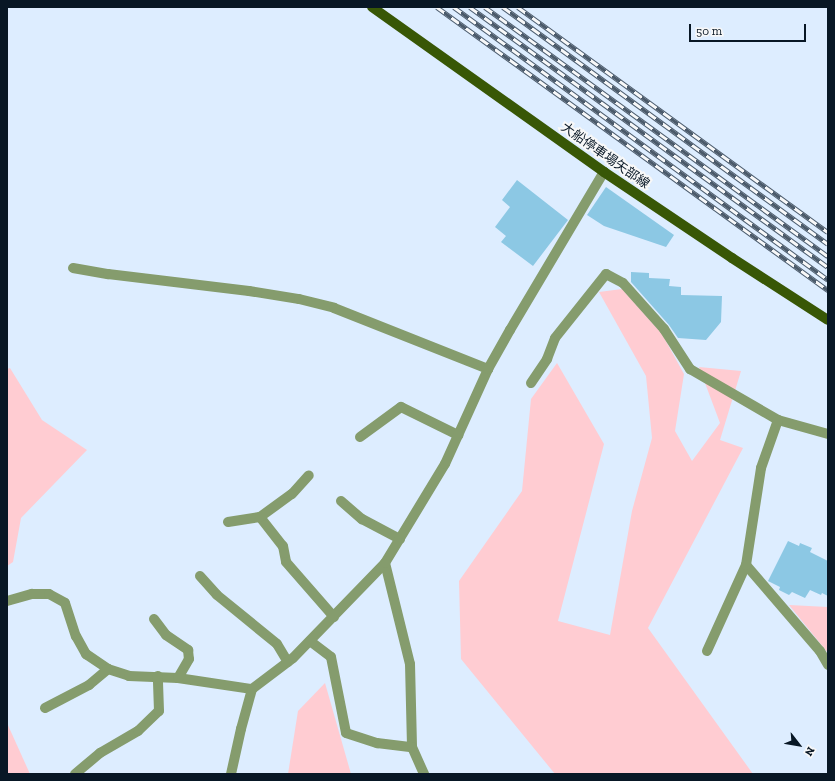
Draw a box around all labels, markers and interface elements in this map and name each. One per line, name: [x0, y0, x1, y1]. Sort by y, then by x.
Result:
scale bar: [691, 16, 808, 42]
text: 50 m: [696, 24, 722, 38]
street label: 大船停車場矢部線: [558, 120, 652, 192]
north arrow: [779, 725, 819, 765]
text: N: [802, 745, 817, 758]

